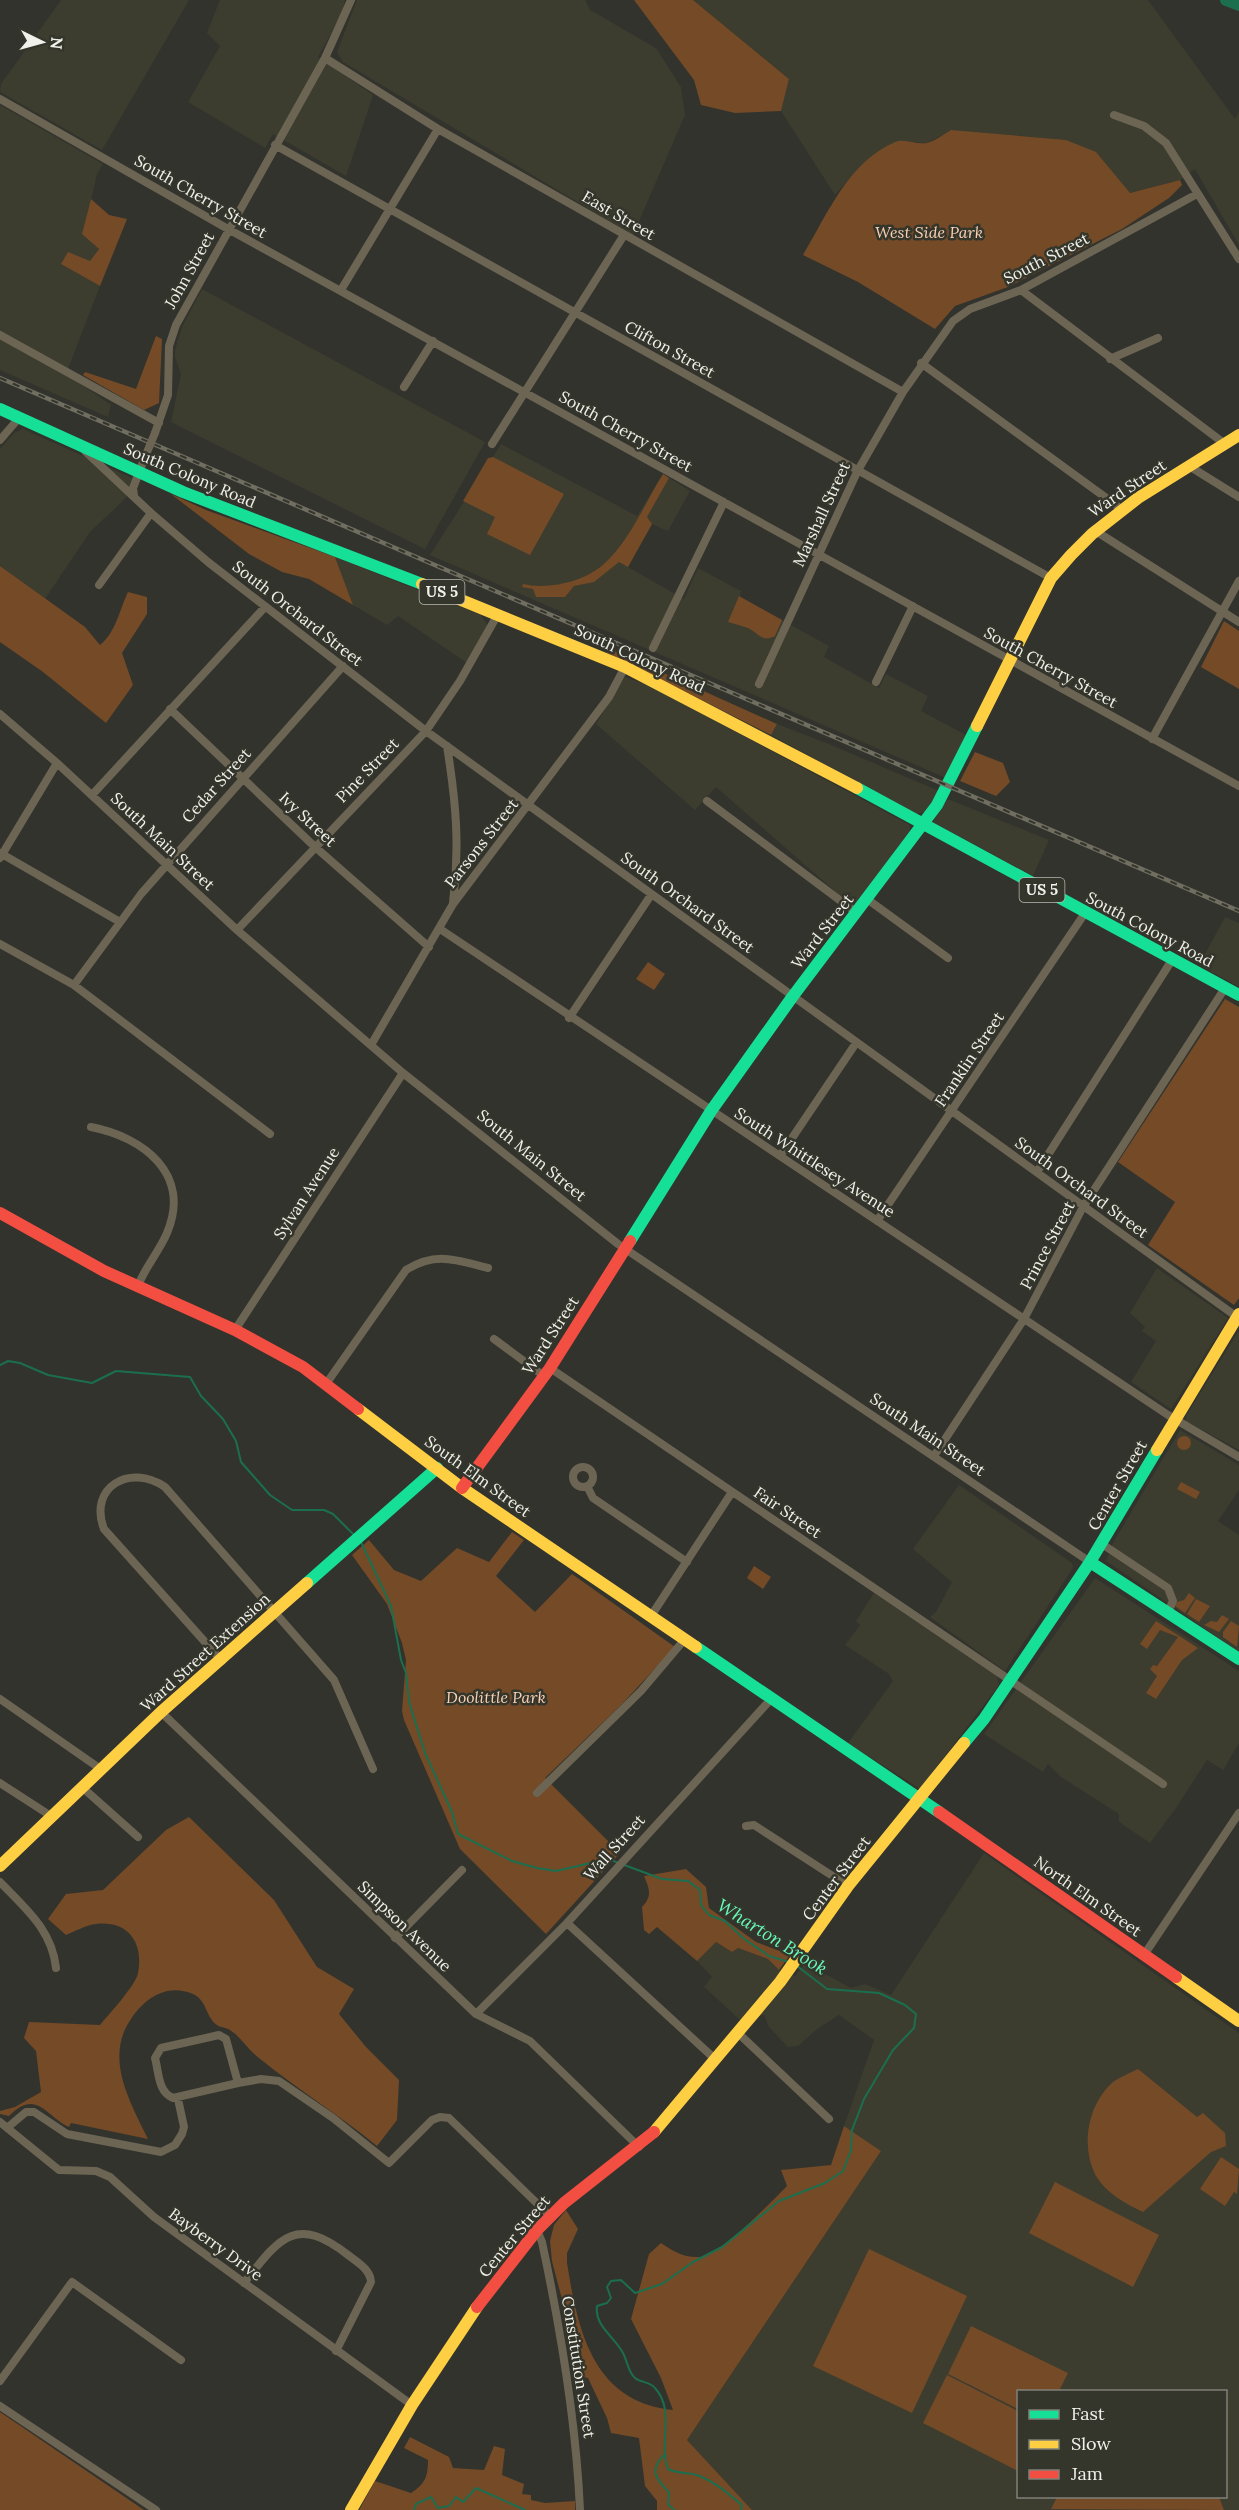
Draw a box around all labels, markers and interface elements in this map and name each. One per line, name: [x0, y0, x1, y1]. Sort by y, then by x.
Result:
north arrow: [12, 12, 72, 72]
text: N: [46, 36, 67, 50]
street label: South Cherry Street: [131, 150, 271, 242]
street label: East Street: [579, 186, 660, 244]
park label: West Side Park: [875, 222, 983, 242]
street label: John Street: [159, 228, 219, 313]
street label: South Street: [1000, 228, 1093, 288]
street label: Clifton Street: [621, 316, 719, 382]
street label: South Cherry Street: [556, 386, 697, 476]
street label: South Colony Road: [121, 438, 259, 512]
street label: Ward Street: [1084, 454, 1170, 521]
street label: Marshall Street: [788, 458, 854, 570]
street label: South Orchard Street: [229, 556, 368, 671]
road number: US 5: [420, 580, 464, 604]
street label: South Colony Road: [572, 619, 709, 697]
street label: South Cherry Street: [981, 622, 1122, 712]
street label: Pine Street: [331, 733, 403, 806]
street label: Cedar Street: [177, 743, 255, 827]
street label: Ivy Street: [275, 787, 341, 851]
street label: South Main Street: [107, 788, 220, 895]
street label: Parsons Street: [440, 794, 523, 892]
street label: South Orchard Street: [617, 847, 759, 958]
road number: US 5: [1020, 878, 1064, 902]
street label: South Colony Road: [1083, 887, 1218, 971]
street label: Ward Street: [787, 889, 858, 972]
street label: Franklin Street: [930, 1007, 1009, 1110]
street label: South Whittlesey Avenue: [731, 1103, 899, 1222]
street label: South Main Street: [473, 1105, 591, 1206]
street label: South Orchard Street: [1011, 1132, 1153, 1243]
street label: Sylvan Avenue: [269, 1143, 343, 1243]
street label: Prince Street: [1015, 1197, 1079, 1293]
street label: Ward Street: [517, 1291, 583, 1378]
street label: South Main Street: [867, 1388, 990, 1480]
street label: South Elm Street: [421, 1431, 536, 1522]
street label: Center Street: [1083, 1436, 1151, 1534]
street label: Fair Street: [750, 1482, 826, 1542]
street label: Ward Street Extension: [136, 1588, 274, 1716]
park label: Doolittle Park: [446, 1687, 546, 1707]
street label: Wall Street: [579, 1809, 649, 1884]
street label: Center Street: [798, 1831, 875, 1924]
street label: North Elm Street: [1030, 1852, 1146, 1941]
street label: Simpson Avenue: [354, 1876, 456, 1976]
water label: Wharton Brook: [713, 1894, 832, 1980]
street label: Center Street: [474, 2190, 555, 2281]
street label: Bayberry Drive: [165, 2203, 267, 2285]
street label: Constitution Street: [558, 2294, 600, 2440]
legend: [1017, 2390, 1227, 2498]
text: Fast: [1071, 2402, 1105, 2425]
text: Slow: [1071, 2432, 1111, 2455]
text: Jam: [1070, 2462, 1103, 2485]

